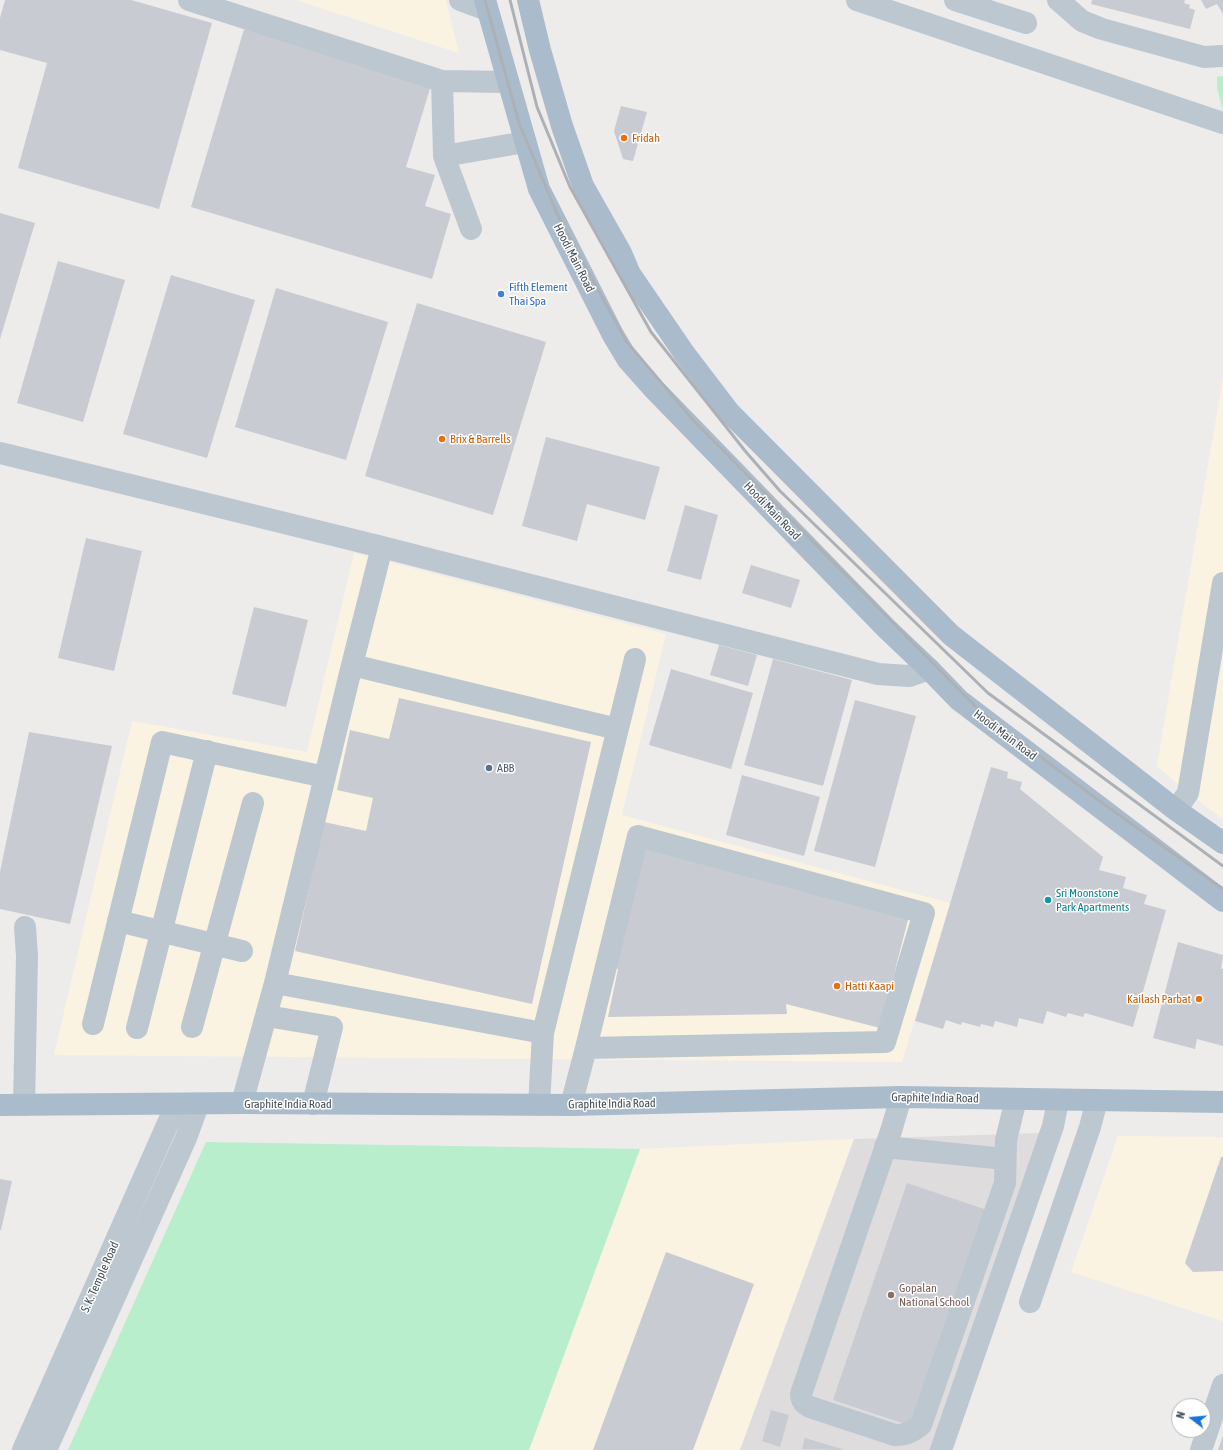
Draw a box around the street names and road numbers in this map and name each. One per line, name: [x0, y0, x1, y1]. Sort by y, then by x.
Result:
street label: Hoodi Main Road: [551, 221, 597, 295]
street label: Hoodi Main Road: [741, 479, 803, 543]
street label: Hoodi Main Road: [971, 707, 1039, 763]
street label: Graphite India Road: [891, 1090, 979, 1106]
street label: Graphite India Road: [568, 1096, 656, 1112]
street label: Graphite India Road: [244, 1097, 332, 1111]
street label: S. K. Temple Road: [78, 1239, 122, 1315]

